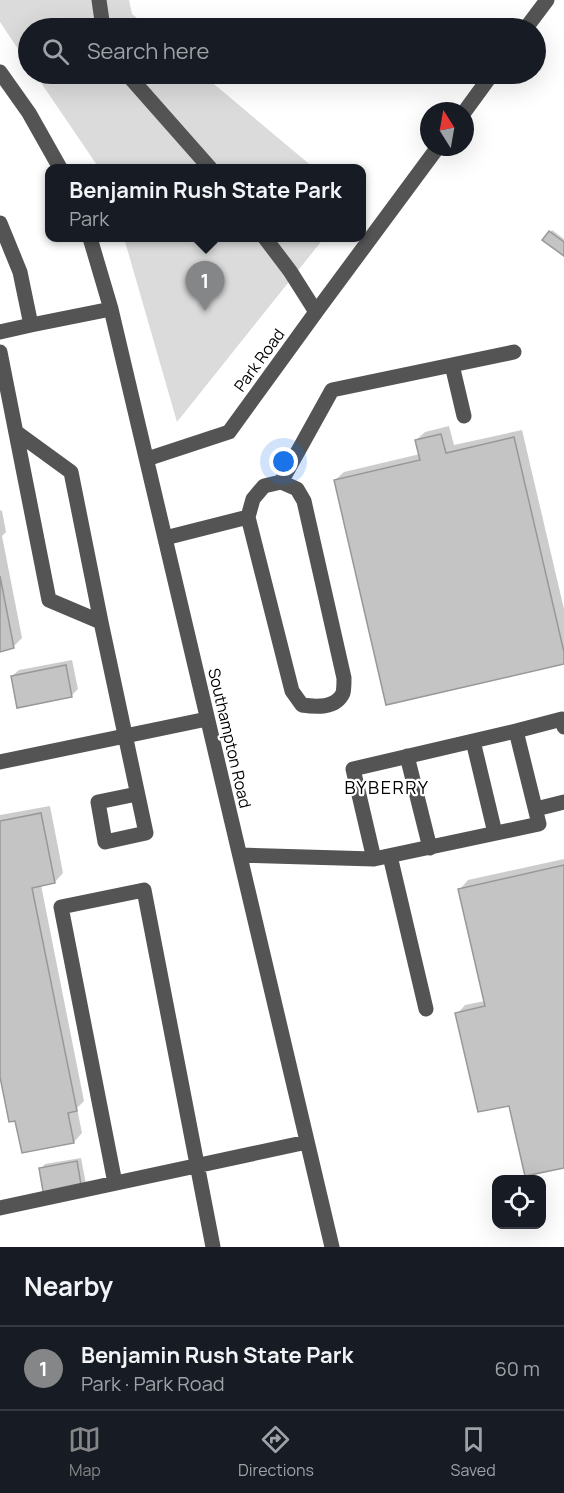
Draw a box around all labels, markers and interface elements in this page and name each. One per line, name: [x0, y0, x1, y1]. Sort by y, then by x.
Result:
search box: [18, 18, 546, 84]
icon: search: [39, 35, 72, 68]
text: Search here: [87, 36, 209, 66]
north arrow: [420, 102, 474, 156]
popup: [45, 164, 366, 242]
text: Benjamin Rush State Park: [69, 175, 342, 205]
text: Park: [69, 205, 109, 232]
pin: 1: [186, 262, 224, 311]
street label: Park Road: [229, 324, 289, 396]
your location: [269, 447, 298, 476]
street label: Southampton Road: [203, 666, 257, 810]
district label: BYBERRY: [345, 775, 429, 799]
map controls: [492, 1175, 546, 1229]
button: locate: [492, 1175, 546, 1229]
text: Nearby: [24, 1268, 113, 1304]
text: Benjamin Rush State Park: [81, 1340, 353, 1370]
text: 1: [39, 1355, 48, 1382]
text: 60 m: [494, 1355, 540, 1382]
text: Park · Park Road: [81, 1370, 225, 1397]
tab: Map: [68, 1423, 101, 1481]
tab: Directions: [238, 1423, 314, 1481]
tab: Saved: [451, 1423, 496, 1481]

